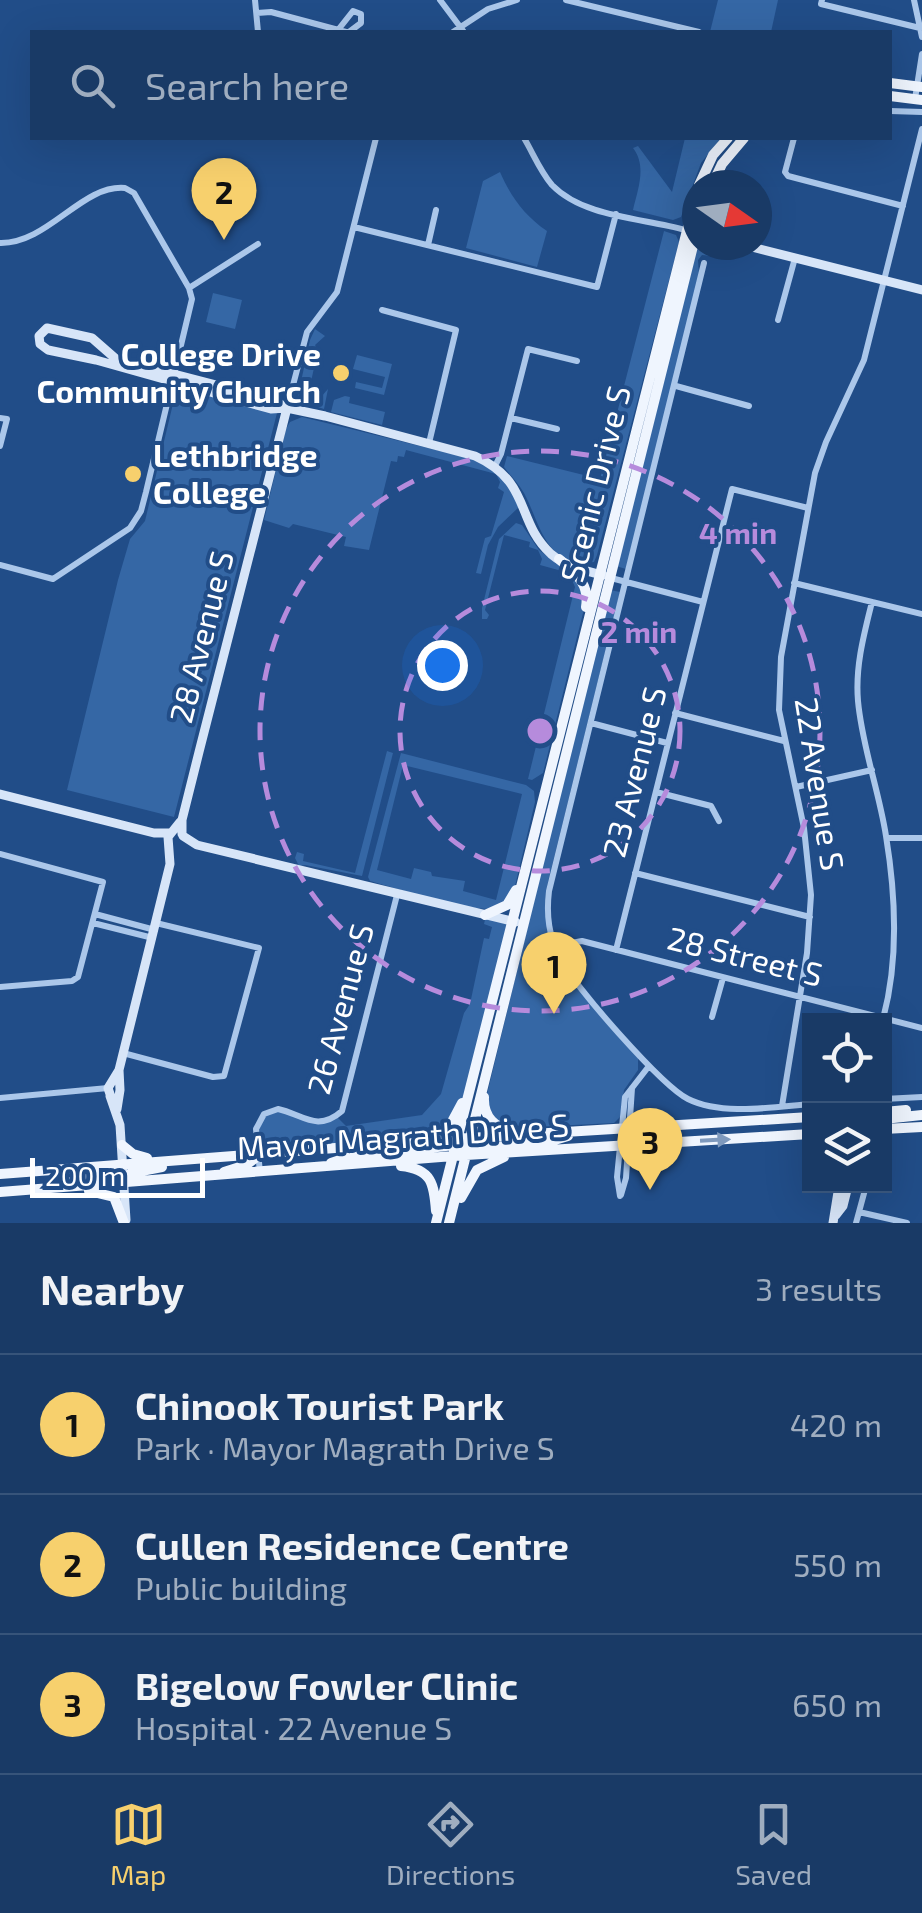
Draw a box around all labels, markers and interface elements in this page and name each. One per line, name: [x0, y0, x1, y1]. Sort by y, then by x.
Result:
search box: [30, 30, 892, 140]
icon: search: [65, 58, 120, 113]
text: Search here: [145, 62, 349, 108]
pin: 2: [192, 158, 256, 240]
north arrow: [682, 170, 772, 260]
place label: College Drive Community Church: [37, 334, 321, 410]
marker: College Drive Community Church: [330, 362, 352, 384]
street label: Scenic Drive S: [551, 381, 637, 586]
place label: Lethbridge College: [153, 435, 318, 510]
marker: Lethbridge College: [122, 463, 144, 485]
text: 4 min: [699, 514, 777, 550]
street label: 28 Avenue S: [160, 546, 240, 727]
text: 2 min: [601, 613, 677, 649]
your location: [417, 640, 468, 691]
street label: 23 Avenue S: [594, 682, 673, 861]
street label: 22 Avenue S: [789, 694, 853, 873]
centre of rings: [522, 713, 558, 749]
street label: 28 Street S: [664, 917, 827, 993]
street label: 26 Avenue S: [298, 919, 380, 1098]
pin: 1: [522, 932, 586, 1014]
map controls: [802, 1013, 892, 1193]
button: locate: [802, 1013, 892, 1103]
button: layers: [802, 1103, 892, 1193]
street label: Mayor Magrath Drive S: [236, 1104, 570, 1166]
pin: 3: [618, 1108, 682, 1190]
one-way arrow: [699, 1132, 731, 1148]
scale bar: [30, 1153, 205, 1198]
text: 200 m: [45, 1158, 125, 1192]
text: Nearby: [40, 1263, 184, 1313]
text: 3 results: [755, 1269, 882, 1307]
text: Chinook Tourist Park: [135, 1382, 504, 1428]
text: 1: [66, 1405, 79, 1443]
text: 420 m: [790, 1405, 882, 1443]
text: Park · Mayor Magrath Drive S: [135, 1428, 555, 1466]
text: Cullen Residence Centre: [135, 1522, 569, 1568]
text: 2: [63, 1545, 82, 1583]
text: 550 m: [793, 1545, 882, 1583]
text: Public building: [135, 1568, 347, 1606]
text: Bigelow Fowler Clinic: [135, 1662, 518, 1708]
text: 3: [63, 1685, 82, 1723]
text: 650 m: [792, 1685, 882, 1723]
text: Hospital · 22 Avenue S: [135, 1708, 452, 1746]
tab: Map: [110, 1797, 166, 1891]
tab: Directions: [386, 1797, 515, 1891]
tab: Saved: [735, 1797, 812, 1891]

